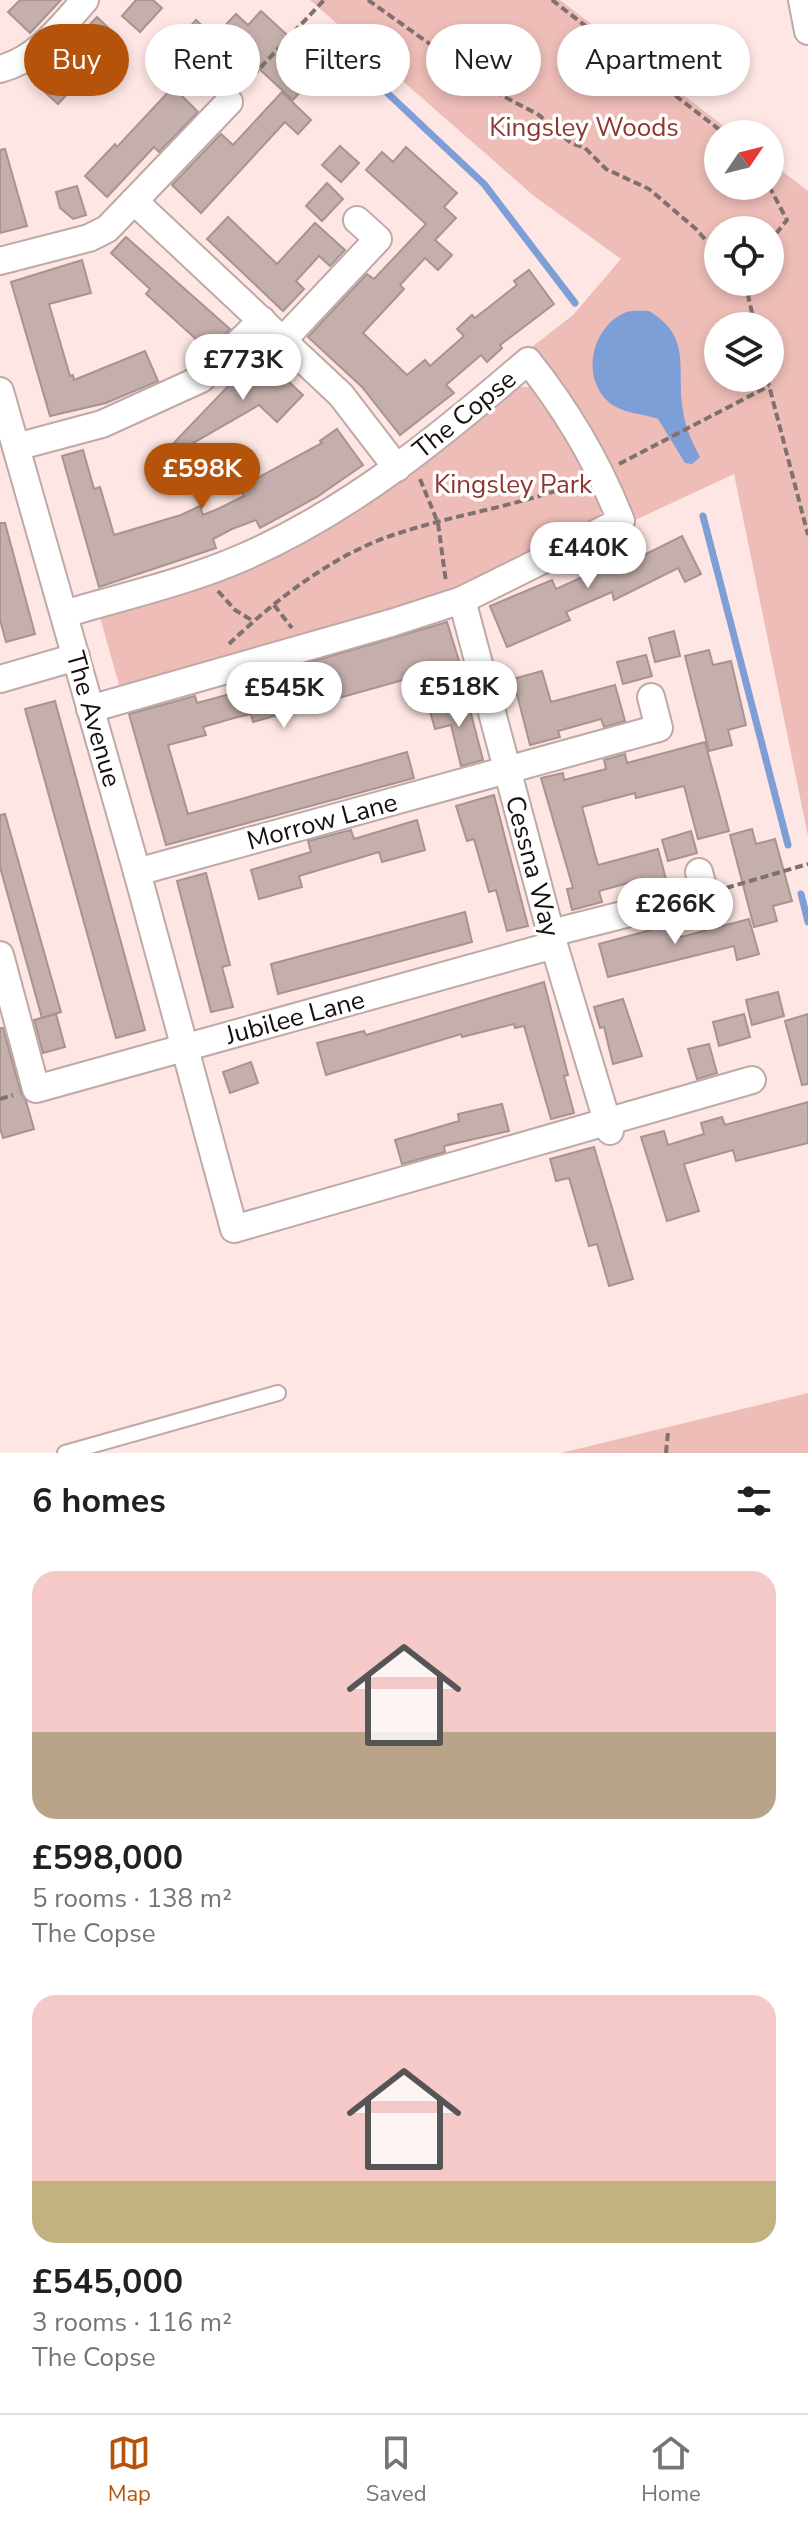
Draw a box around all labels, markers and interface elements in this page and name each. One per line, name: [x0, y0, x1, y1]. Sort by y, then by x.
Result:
chip: Buy: [24, 24, 129, 96]
chip: Rent: [145, 24, 260, 96]
chip: Filters: [276, 24, 410, 96]
chip: New: [426, 24, 541, 96]
chip: Apartment: [557, 24, 750, 96]
park label: Kingsley Woods: [489, 110, 679, 145]
north arrow: [704, 120, 784, 200]
map controls: [704, 120, 784, 392]
button: locate: [704, 216, 784, 296]
button: layers: [704, 312, 784, 392]
pin: £773K: [187, 334, 299, 402]
text: £773K: [203, 342, 283, 377]
street label: The Copse: [405, 362, 523, 467]
pin: £598K: [146, 443, 258, 511]
text: £598K: [162, 451, 242, 486]
park label: Kingsley Park: [434, 467, 593, 502]
pin: £440K: [532, 522, 644, 590]
text: £440K: [548, 530, 628, 565]
street label: The Avenue: [57, 647, 130, 791]
pin: £518K: [403, 661, 515, 729]
pin: £545K: [228, 662, 340, 730]
text: £518K: [419, 669, 499, 704]
text: £545K: [244, 670, 324, 705]
street label: Morrow Lane: [243, 785, 401, 858]
street label: Cessna Way: [497, 792, 568, 941]
pin: £266K: [619, 878, 731, 946]
text: £266K: [635, 886, 715, 921]
street label: Jubilee Lane: [221, 982, 369, 1053]
text: 6 homes: [32, 1478, 166, 1524]
icon: filters: [732, 1479, 776, 1523]
icon: home: [332, 1623, 476, 1767]
text: £598,000: [32, 1835, 183, 1881]
text: 5 rooms · 138 m²: [32, 1881, 232, 1916]
text: The Copse: [32, 1916, 155, 1951]
icon: home: [332, 2047, 476, 2191]
text: £545,000: [32, 2259, 183, 2305]
text: 3 rooms · 116 m²: [32, 2305, 232, 2340]
text: The Copse: [32, 2340, 155, 2375]
tab: Map: [107, 2431, 151, 2509]
tab: Saved: [366, 2431, 427, 2509]
tab: Home: [641, 2431, 701, 2509]

